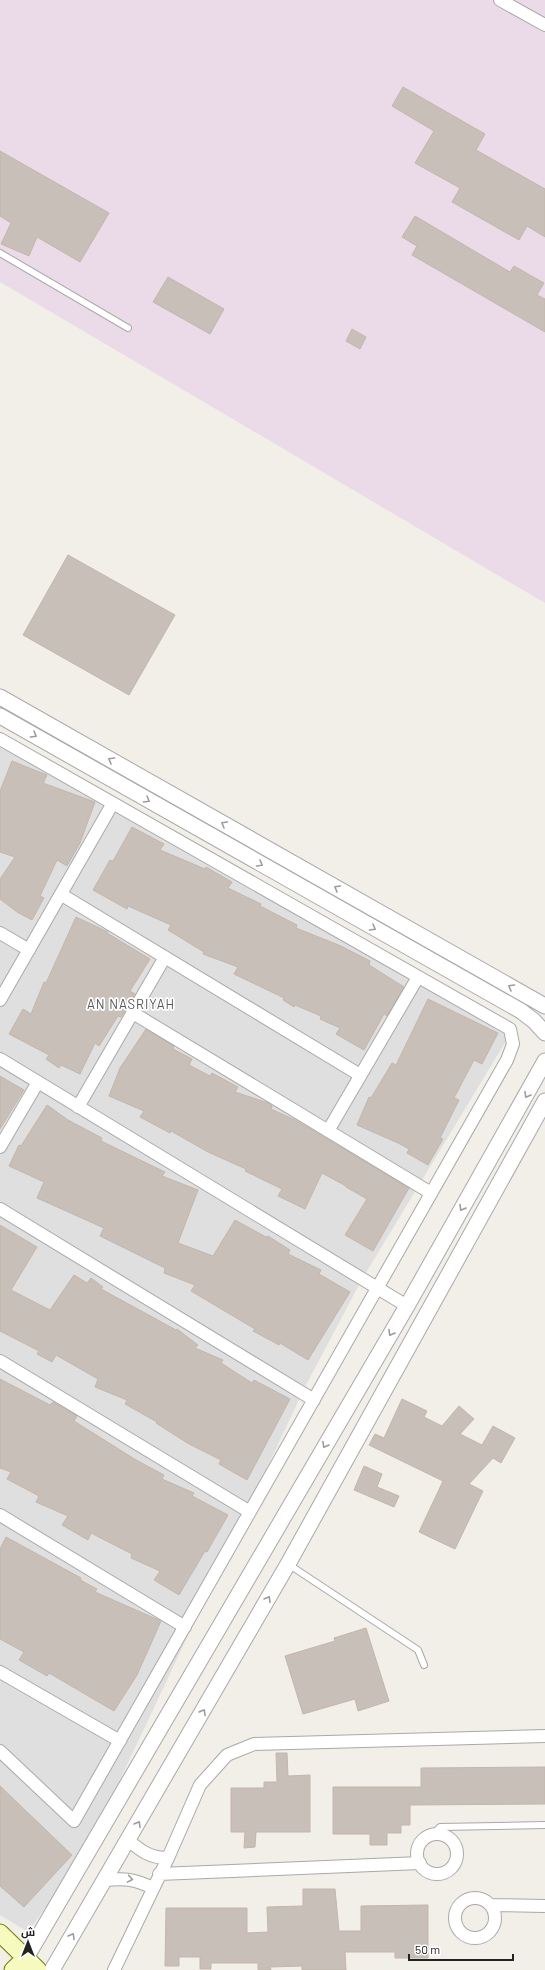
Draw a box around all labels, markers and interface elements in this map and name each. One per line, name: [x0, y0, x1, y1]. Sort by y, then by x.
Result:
one-way arrow: [30, 731, 37, 738]
one-way arrow: [108, 758, 115, 765]
one-way arrow: [143, 795, 150, 802]
one-way arrow: [221, 822, 228, 829]
one-way arrow: [256, 859, 263, 866]
one-way arrow: [334, 886, 341, 893]
one-way arrow: [369, 923, 376, 930]
one-way arrow: [508, 984, 515, 992]
district label: AN NASRIYAH: [87, 996, 175, 1012]
one-way arrow: [524, 1091, 531, 1098]
one-way arrow: [460, 1204, 467, 1211]
one-way arrow: [388, 1329, 396, 1336]
one-way arrow: [323, 1441, 330, 1449]
one-way arrow: [263, 1596, 270, 1603]
one-way arrow: [198, 1708, 205, 1716]
one-way arrow: [133, 1821, 140, 1828]
one-way arrow: [127, 1875, 133, 1883]
north arrow: [8, 1922, 48, 1962]
text: ش: [21, 1925, 35, 1939]
one-way arrow: [67, 1933, 74, 1940]
scale bar: [409, 1936, 513, 1962]
text: 50 m: [415, 1942, 440, 1956]

